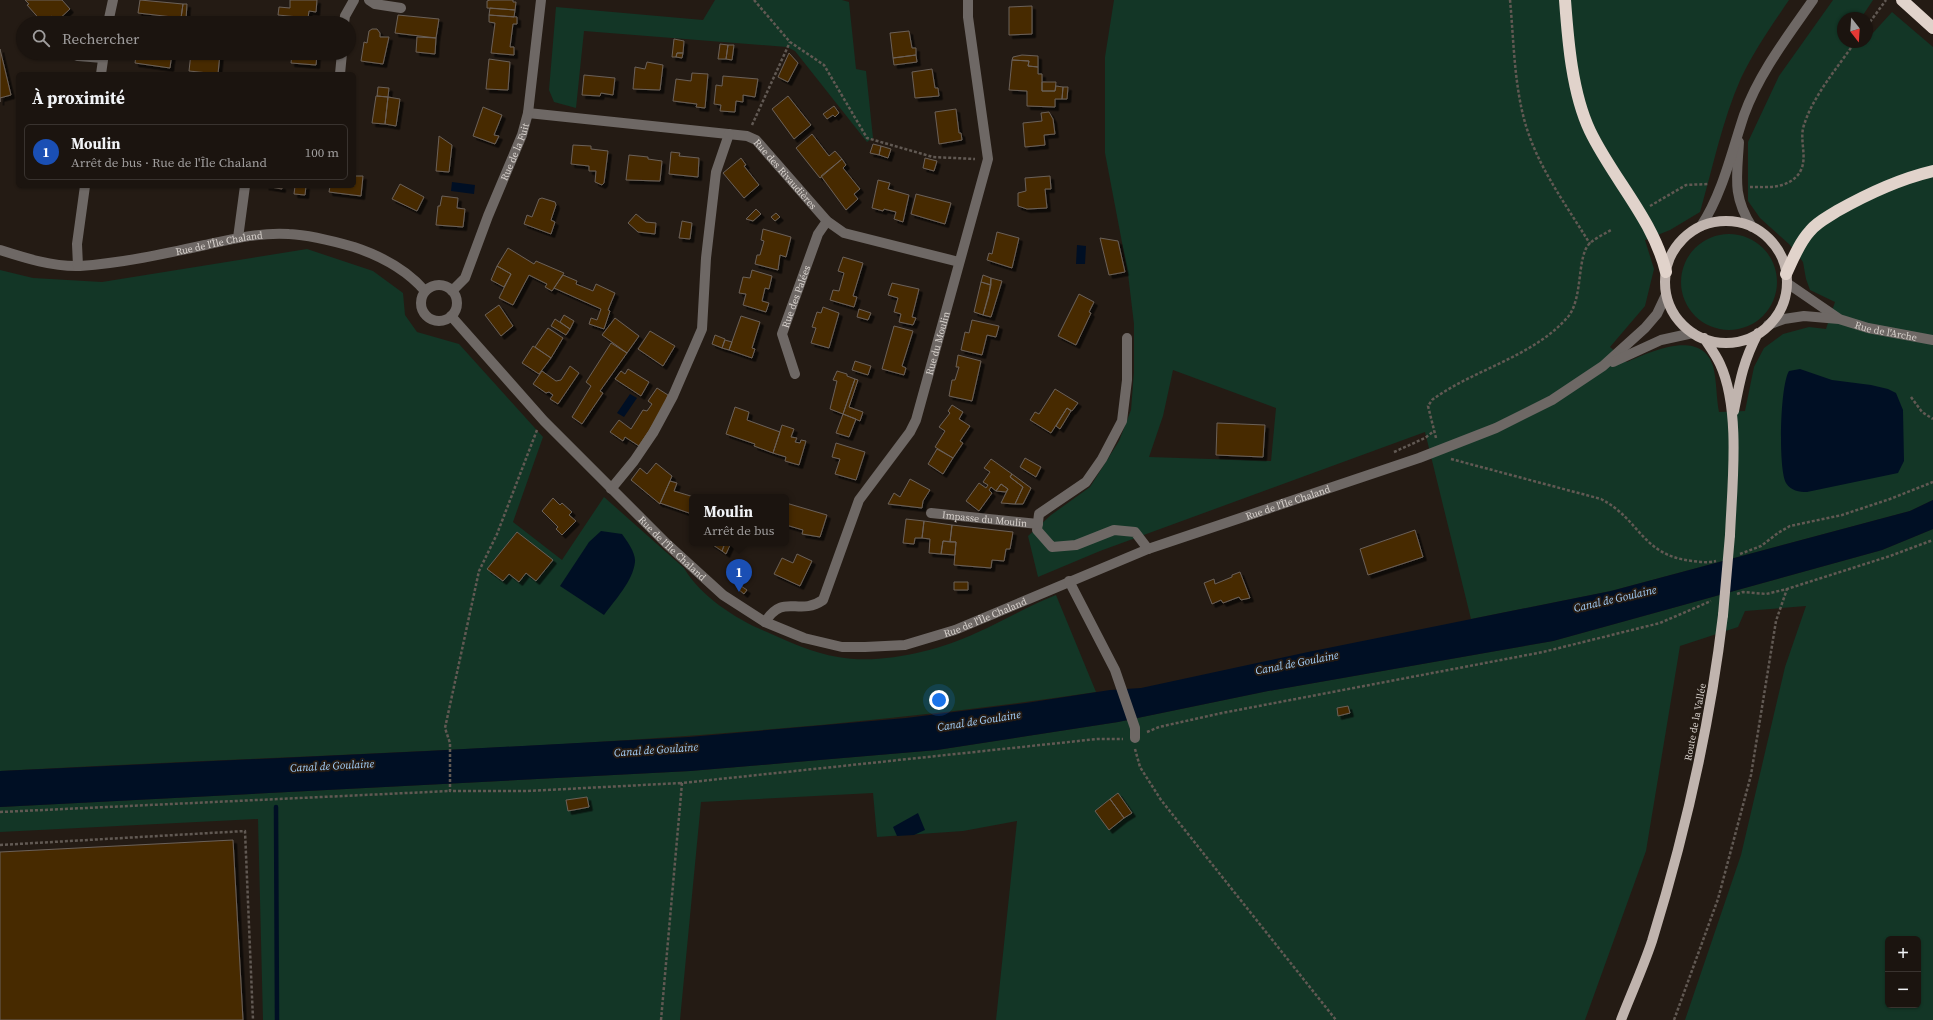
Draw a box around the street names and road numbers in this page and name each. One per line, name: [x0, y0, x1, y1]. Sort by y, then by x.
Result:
street label: Rue de la Fuit: [497, 121, 532, 182]
street label: Rue des Rivaudières: [751, 136, 820, 212]
street label: Rue de l'Île Chaland: [174, 228, 263, 258]
street label: Rue des Palées: [778, 263, 813, 329]
street label: Rue du Moulin: [922, 310, 952, 376]
street label: Rue de l'Arche: [1853, 318, 1918, 343]
street label: Rue de l'Île Chaland: [1244, 482, 1332, 522]
street label: Impasse du Moulin: [942, 508, 1028, 529]
street label: Rue de l'Île Chaland: [636, 513, 709, 583]
street label: Rue de l'Île Chaland: [942, 594, 1029, 640]
street label: Route de la Vallée: [1681, 682, 1709, 762]

